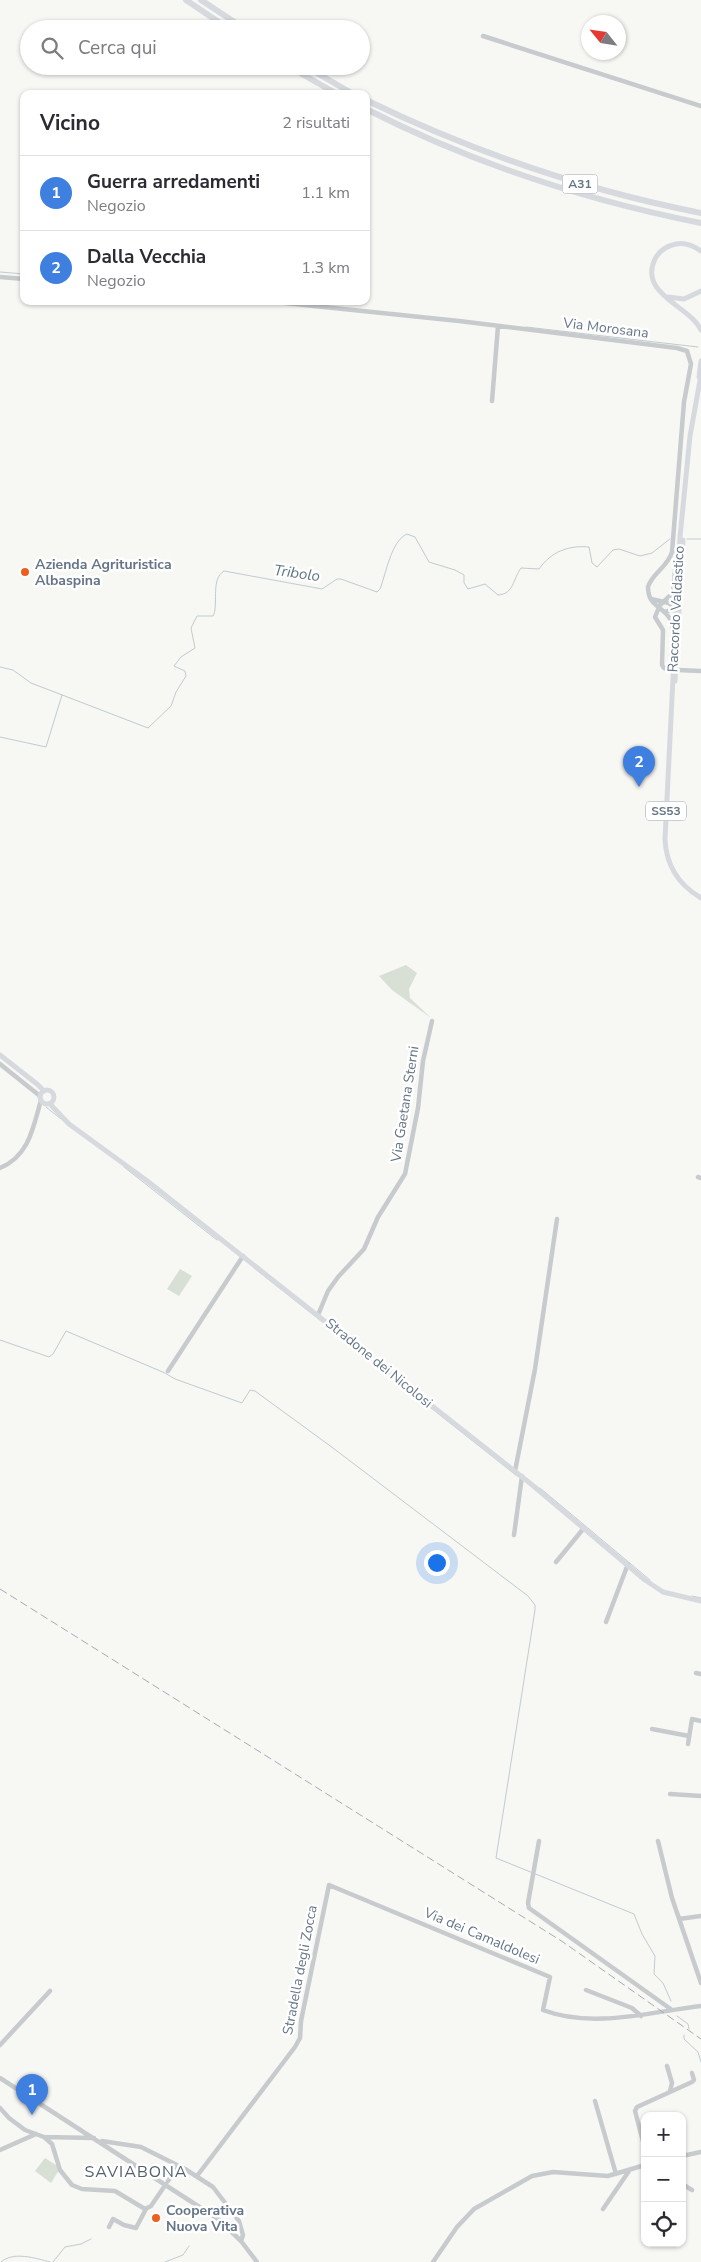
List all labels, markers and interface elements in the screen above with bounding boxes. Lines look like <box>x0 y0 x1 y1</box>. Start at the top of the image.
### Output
north arrow <box>581 15 626 60</box>
search box <box>20 20 370 75</box>
icon: search <box>38 34 66 62</box>
text: Cerca qui <box>78 35 157 61</box>
text: Vicino <box>40 109 100 137</box>
text: 2 risultati <box>282 112 350 134</box>
text: Guerra arredamenti <box>87 169 260 195</box>
road number: A31 <box>562 174 598 193</box>
text: 1 <box>51 182 61 204</box>
text: 1.1 km <box>301 182 350 204</box>
text: Negozio <box>87 195 146 217</box>
text: Dalla Vecchia <box>87 244 206 270</box>
text: 2 <box>51 257 61 279</box>
text: 1.3 km <box>301 257 350 279</box>
text: Negozio <box>87 270 146 292</box>
street label: Via Morosana <box>561 313 650 343</box>
street label: Raccordo Valdastico <box>663 545 689 673</box>
place label: Azienda Agrituristica Albaspina <box>35 555 172 590</box>
water label: Tribolo <box>273 560 321 586</box>
marker: Azienda Agrituristica Albaspina <box>19 566 31 578</box>
pin: 2 <box>623 746 655 787</box>
road number: SS53 <box>646 801 686 820</box>
street label: Via Gaetana Sterni <box>386 1045 424 1164</box>
street label: Stradone dei Nicolosi <box>321 1314 437 1412</box>
your location <box>424 1550 450 1576</box>
street label: Via dei Camaldolesi <box>420 1903 543 1969</box>
street label: Stradella degli Zocca <box>278 1904 322 2036</box>
pin: 1 <box>16 2074 48 2115</box>
map controls <box>641 2112 686 2247</box>
button: + <box>641 2112 686 2157</box>
button: − <box>641 2157 686 2202</box>
district label: SAVIABONA <box>85 2161 187 2183</box>
place label: Cooperativa Nuova Vita <box>166 2201 244 2236</box>
button: locate <box>641 2202 686 2247</box>
marker: Cooperativa Nuova Vita <box>150 2212 162 2224</box>

